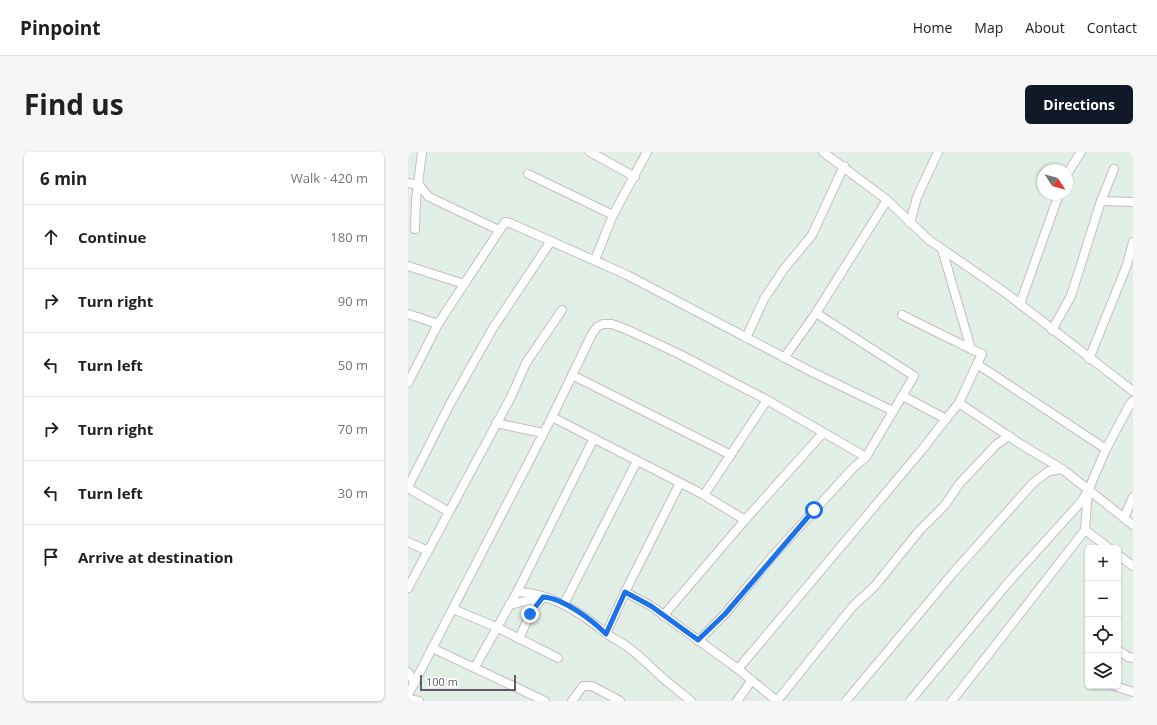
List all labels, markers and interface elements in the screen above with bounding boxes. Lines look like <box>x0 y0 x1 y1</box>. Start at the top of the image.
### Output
text: Pinpoint <box>20 15 101 41</box>
text: Home <box>913 18 952 37</box>
text: Map <box>974 18 1003 37</box>
text: About <box>1025 18 1065 37</box>
text: Contact <box>1087 18 1137 37</box>
text: Find us <box>24 85 124 123</box>
button: Directions <box>1025 85 1133 124</box>
north arrow <box>1037 164 1073 200</box>
text: 6 min <box>40 167 87 190</box>
text: Walk · 420 m <box>291 169 368 187</box>
icon: ahead <box>40 226 62 248</box>
text: Continue <box>78 227 146 247</box>
text: 180 m <box>330 228 368 246</box>
icon: right <box>40 290 62 312</box>
text: Turn right <box>78 291 153 311</box>
text: 90 m <box>338 292 368 310</box>
icon: left <box>40 354 62 376</box>
text: Turn left <box>78 355 143 375</box>
text: 50 m <box>338 356 368 374</box>
icon: right <box>40 418 62 440</box>
text: Turn right <box>78 419 153 439</box>
text: 70 m <box>338 420 368 438</box>
icon: left <box>40 482 62 504</box>
text: Turn left <box>78 483 143 503</box>
text: 30 m <box>338 484 368 502</box>
route start <box>805 501 823 519</box>
map controls <box>1085 545 1121 689</box>
button: + <box>1085 545 1121 581</box>
icon: arrive <box>40 546 62 568</box>
text: Arrive at destination <box>78 547 233 567</box>
button: − <box>1085 581 1121 617</box>
route end <box>521 605 539 623</box>
button: locate <box>1085 617 1121 653</box>
button: layers <box>1085 653 1121 689</box>
scale bar <box>420 673 516 692</box>
text: 100 m <box>426 674 458 689</box>

